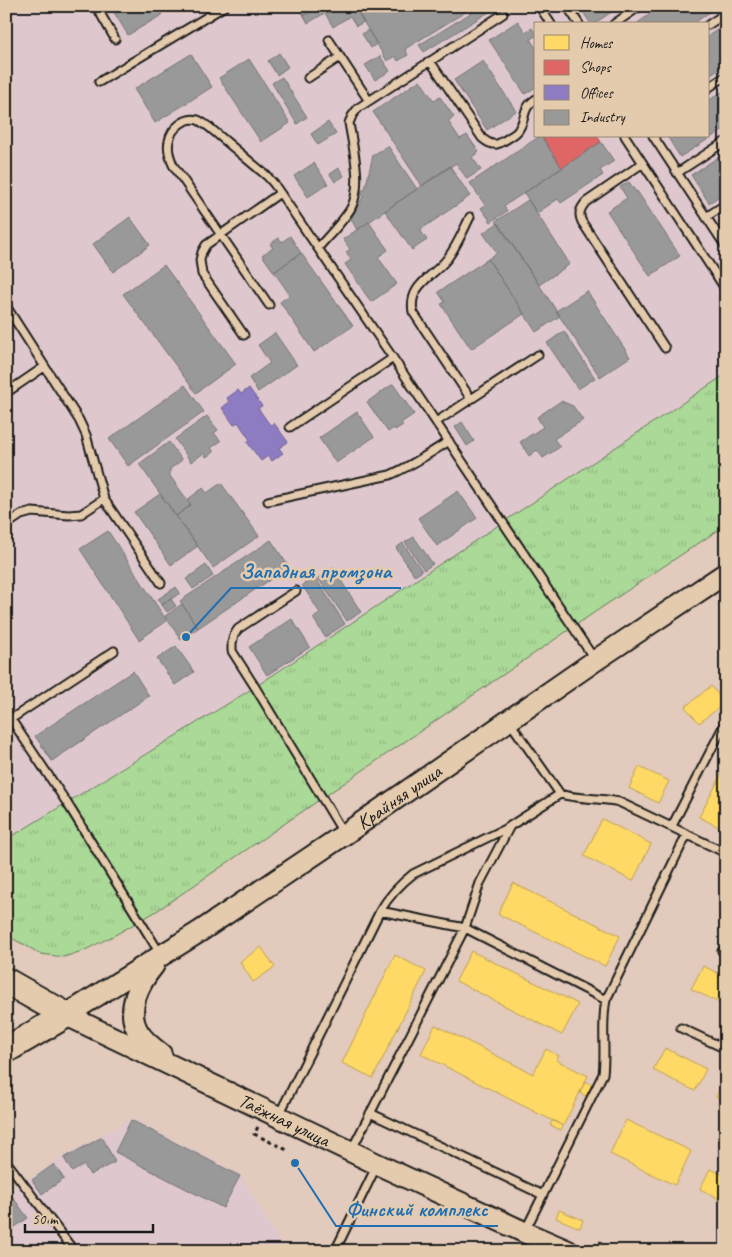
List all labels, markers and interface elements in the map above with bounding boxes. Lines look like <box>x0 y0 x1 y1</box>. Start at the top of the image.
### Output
legend <box>534 22 710 138</box>
text: Homes <box>580 34 614 53</box>
text: Shops <box>580 58 613 77</box>
text: Offices <box>580 84 614 103</box>
text: Industry <box>580 108 627 127</box>
callout: Западная промзона <box>231 552 401 588</box>
text: Западная промзона <box>241 558 393 585</box>
street label: Крайняя улица <box>352 758 448 835</box>
street label: Таёжная улица <box>234 1088 336 1153</box>
callout: Финский комплекс <box>336 1190 498 1226</box>
text: Финский комплекс <box>346 1196 488 1222</box>
scale bar <box>25 1202 152 1234</box>
text: 50 m <box>32 1210 59 1229</box>

